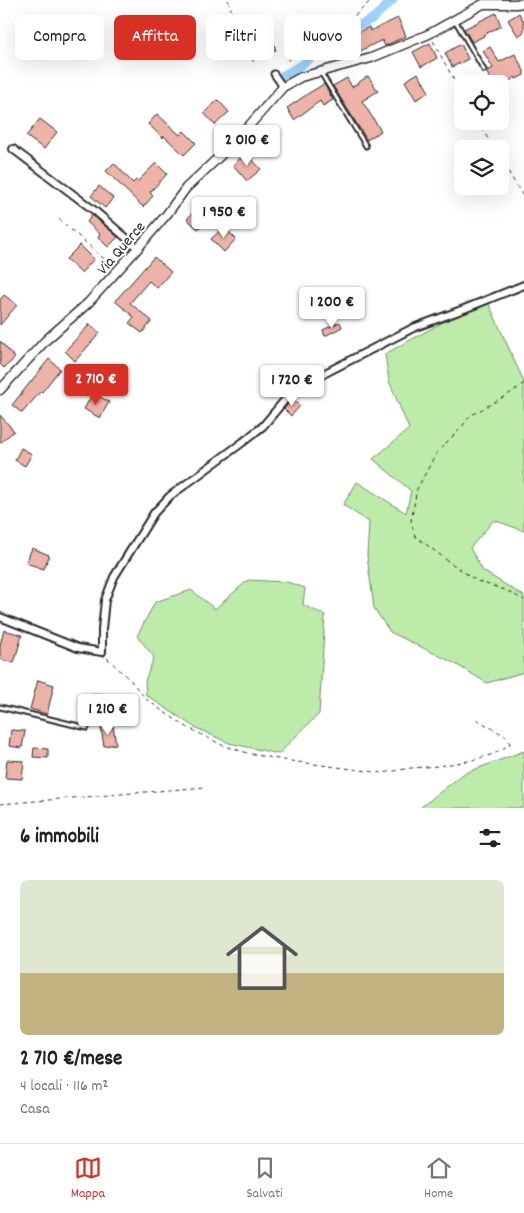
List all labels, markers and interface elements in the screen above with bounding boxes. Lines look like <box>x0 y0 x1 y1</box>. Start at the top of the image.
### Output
chip: Compra <box>15 15 104 60</box>
chip: Affitta <box>114 15 196 60</box>
chip: Filtri <box>206 15 274 60</box>
chip: Nuovo <box>284 15 361 60</box>
map controls <box>454 75 509 195</box>
button: locate <box>454 75 509 130</box>
pin: 2 010 € <box>201 124 293 167</box>
text: 2 010 € <box>225 129 269 152</box>
button: layers <box>454 140 509 195</box>
pin: 1 950 € <box>178 196 270 239</box>
text: 1 950 € <box>202 201 246 224</box>
street label: Via Querce <box>92 217 152 281</box>
pin: 1 200 € <box>286 286 378 329</box>
text: 1 200 € <box>310 291 354 314</box>
pin: 2 710 € <box>50 364 142 406</box>
pin: 1 720 € <box>246 364 338 407</box>
text: 2 710 € <box>75 368 117 391</box>
text: 1 720 € <box>271 369 313 392</box>
pin: 1 210 € <box>62 694 154 736</box>
text: 1 210 € <box>89 698 127 721</box>
text: 6 immobili <box>20 823 99 853</box>
icon: filters <box>476 824 504 852</box>
icon: home <box>217 913 307 1003</box>
text: 2 710 €/mese <box>20 1045 122 1075</box>
text: 4 locali · 116 m² <box>20 1075 108 1098</box>
text: Casa <box>20 1098 50 1121</box>
tab: Mappa <box>71 1154 105 1204</box>
tab: Salvati <box>246 1154 283 1204</box>
tab: Home <box>424 1154 453 1204</box>

